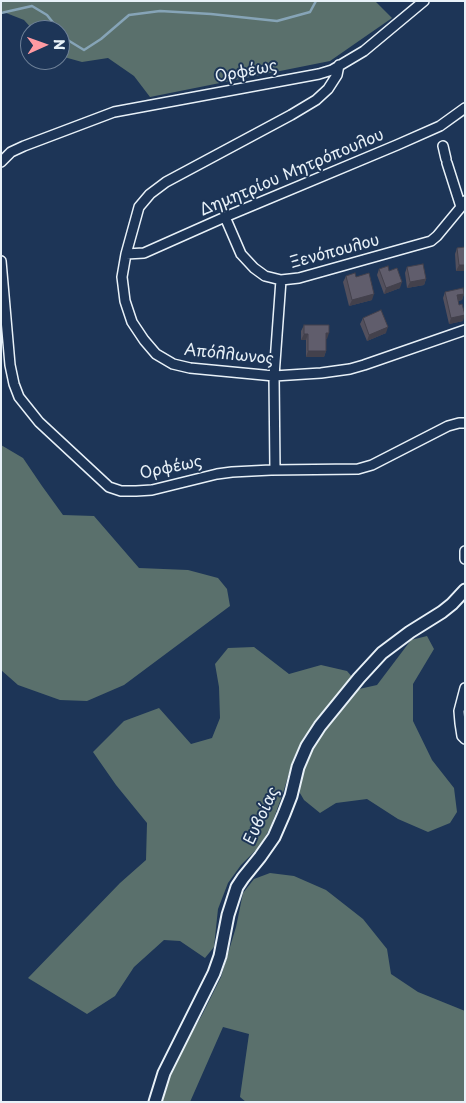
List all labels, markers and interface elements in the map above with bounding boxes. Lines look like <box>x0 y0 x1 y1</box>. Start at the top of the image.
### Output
north arrow <box>20 20 70 70</box>
text: N <box>49 39 70 50</box>
street label: Ορφέως <box>213 57 279 87</box>
street label: Δημητρίου Μητρόπουλου <box>197 125 387 221</box>
street label: Ξενόπουλου <box>288 231 382 273</box>
street label: Απόλλωνος <box>183 341 275 369</box>
street label: Ορφέως <box>138 452 204 484</box>
street label: Ευβοίας <box>240 784 284 848</box>

